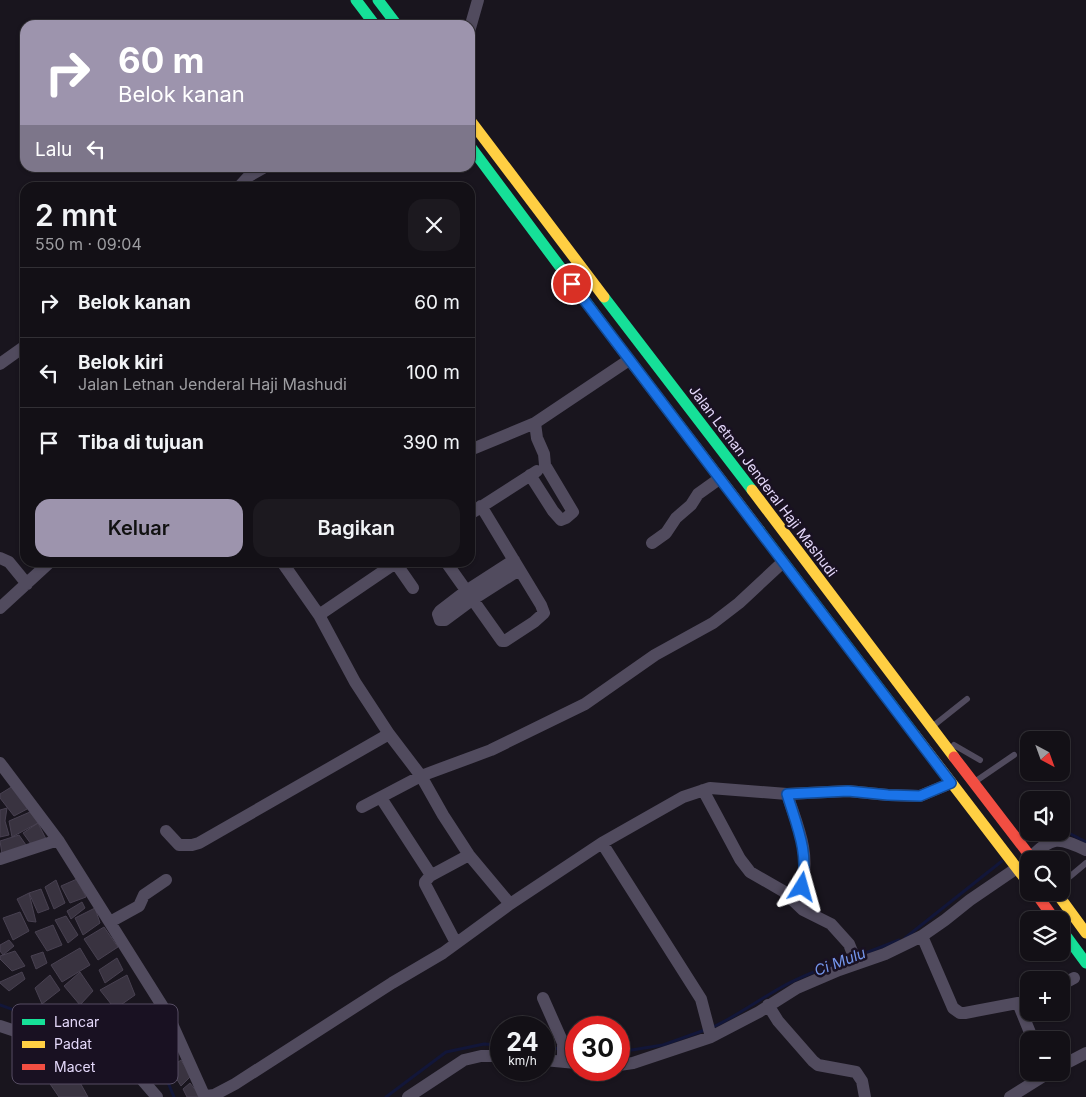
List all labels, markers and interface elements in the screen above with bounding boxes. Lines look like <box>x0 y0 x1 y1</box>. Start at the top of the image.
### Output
text: 60 m <box>118 39 205 81</box>
icon: right <box>35 40 100 105</box>
text: Belok kanan <box>118 81 245 107</box>
icon: left <box>82 135 110 163</box>
text: Lalu <box>35 138 72 161</box>
text: 2 mnt <box>35 197 117 233</box>
button: close <box>408 199 460 251</box>
text: 550 m · 09:04 <box>35 234 142 254</box>
pin <box>551 263 593 305</box>
icon: arrive <box>558 270 586 298</box>
icon: right <box>35 289 63 317</box>
text: Belok kanan <box>78 291 191 314</box>
text: 60 m <box>414 291 460 314</box>
text: Belok kiri <box>78 351 163 374</box>
icon: left <box>35 359 63 387</box>
text: 100 m <box>406 361 460 384</box>
text: Jalan Letnan Jenderal Haji Mashudi <box>78 374 347 394</box>
street label: Jalan Letnan Jenderal Haji Mashudi <box>686 382 841 580</box>
icon: arrive <box>35 429 63 457</box>
text: Tiba di tujuan <box>78 431 204 454</box>
text: 390 m <box>403 431 460 454</box>
button: Keluar <box>35 499 243 557</box>
button: Bagikan <box>253 499 460 557</box>
north arrow <box>1020 731 1070 781</box>
map controls <box>1020 731 1070 1081</box>
button: sound <box>1020 791 1070 841</box>
button: search <box>1020 851 1070 901</box>
position arrow <box>775 860 827 912</box>
button: layers <box>1020 911 1070 961</box>
water label: Ci Mulu <box>811 943 868 980</box>
button: + <box>1020 971 1070 1021</box>
legend <box>12 1004 178 1084</box>
text: Lancar <box>54 1013 99 1030</box>
speed limit sign: 30 <box>565 1016 630 1081</box>
text: 24 <box>506 1027 539 1057</box>
button: − <box>1020 1031 1070 1081</box>
text: Padat <box>54 1035 92 1052</box>
text: km/h <box>508 1053 537 1068</box>
text: Macet <box>54 1058 96 1075</box>

